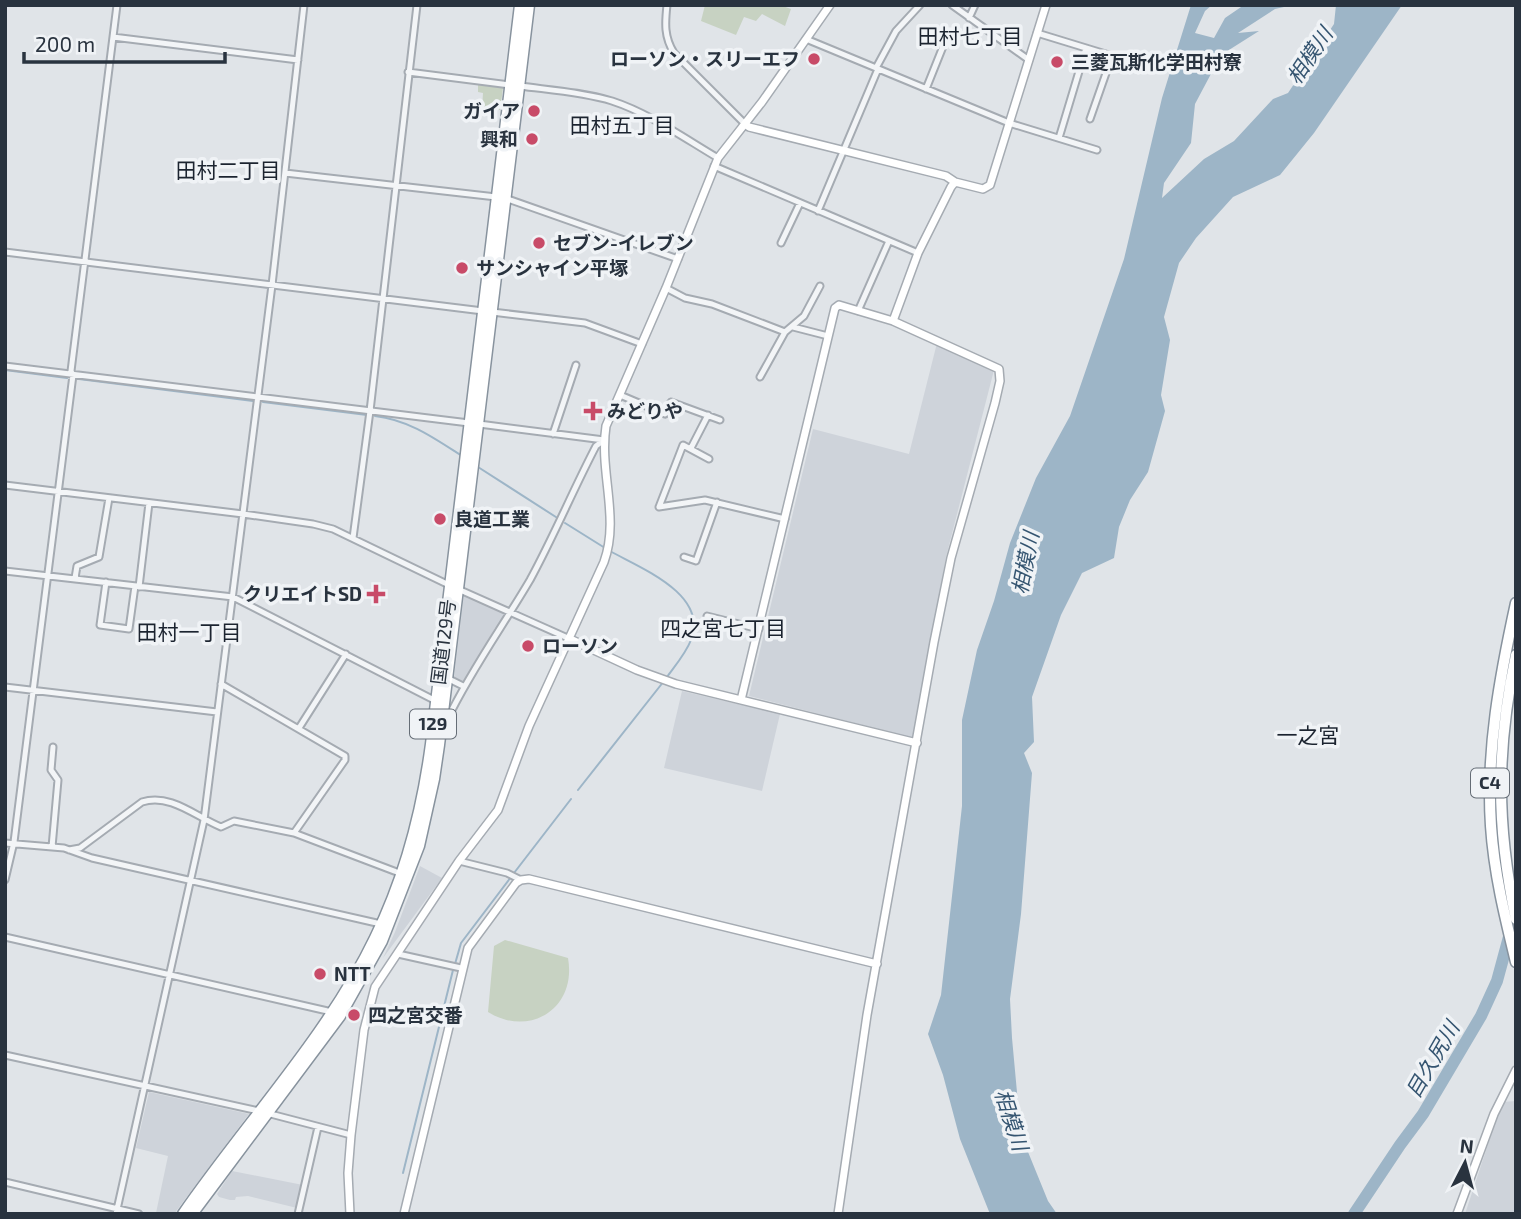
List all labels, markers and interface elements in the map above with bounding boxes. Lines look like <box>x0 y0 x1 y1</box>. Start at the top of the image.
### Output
water label: 相模川 <box>1281 20 1338 88</box>
scale bar <box>24 21 226 65</box>
district label: 田村七丁目 <box>918 23 1023 48</box>
text: 200 m <box>35 31 95 56</box>
place label: ローソン・スリーエフ <box>610 47 800 70</box>
place label: 三菱瓦斯化学田村寮 <box>1071 50 1242 73</box>
marker: ローソン・スリーエフ <box>806 51 822 67</box>
marker: 三菱瓦斯化学田村寮 <box>1049 54 1065 70</box>
place label: ガイア <box>463 99 520 122</box>
marker: ガイア <box>526 103 542 119</box>
district label: 田村五丁目 <box>570 112 675 137</box>
place label: 興和 <box>480 127 518 150</box>
marker: 興和 <box>524 131 540 147</box>
district label: 田村二丁目 <box>176 157 281 182</box>
place label: セブン-イレブン <box>553 231 694 254</box>
marker: セブン-イレブン <box>531 235 547 251</box>
place label: サンシャイン平塚 <box>476 256 628 279</box>
marker: サンシャイン平塚 <box>454 260 470 276</box>
place label: みどりや <box>607 399 683 422</box>
marker: みどりや <box>585 403 601 419</box>
place label: 良道工業 <box>454 507 530 530</box>
marker: 良道工業 <box>432 511 448 527</box>
water label: 相模川 <box>1006 527 1043 596</box>
place label: クリエイトSD <box>243 582 362 605</box>
marker: クリエイトSD <box>368 586 384 602</box>
street label: 国道129号 <box>426 598 459 686</box>
district label: 四之宮七丁目 <box>660 615 786 640</box>
district label: 田村一丁目 <box>137 619 242 644</box>
place label: ローソン <box>542 634 618 657</box>
marker: ローソン <box>520 638 536 654</box>
road number: 129 <box>410 710 456 738</box>
district label: 一之宮 <box>1277 722 1340 747</box>
road number: C4 <box>1471 768 1509 798</box>
place label: NTT <box>334 962 371 985</box>
marker: NTT <box>312 966 328 982</box>
place label: 四之宮交番 <box>368 1003 463 1026</box>
marker: 四之宮交番 <box>346 1007 362 1023</box>
water label: 目久尻川 <box>1400 1015 1465 1102</box>
water label: 相模川 <box>991 1086 1035 1155</box>
north arrow <box>1430 1128 1500 1198</box>
text: N <box>1459 1133 1475 1158</box>

